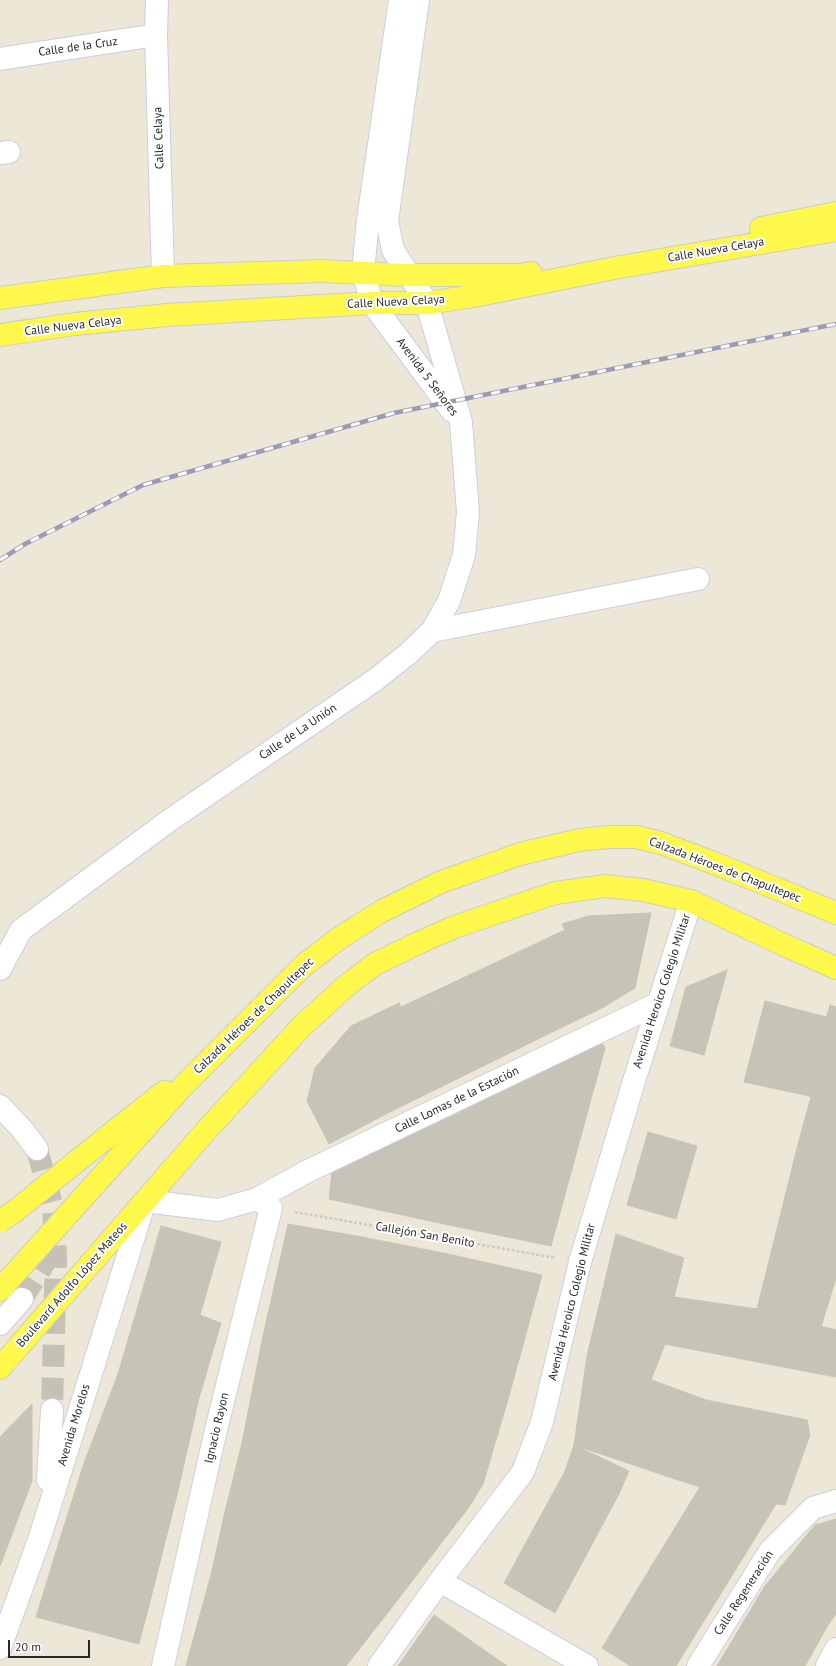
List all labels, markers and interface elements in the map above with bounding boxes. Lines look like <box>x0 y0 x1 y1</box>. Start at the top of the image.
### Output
street label: Calle de la Cruz <box>37 34 119 60</box>
street label: Calle Celaya <box>151 107 167 169</box>
street label: Calle Nueva Celaya <box>667 234 765 266</box>
street label: Calle Nueva Celaya <box>347 292 445 312</box>
street label: Calle Nueva Celaya <box>24 313 122 339</box>
street label: Avenida 5 Señores <box>393 335 461 419</box>
street label: Calle de La Unión <box>257 701 339 763</box>
street label: Calzada Héroes de Chapultepec <box>647 834 803 906</box>
street label: Avenida Heroico Colegio Militar <box>630 912 694 1070</box>
street label: Calzada Héroes de Chapultepec <box>191 955 317 1077</box>
street label: Calle Lomas de la Estación <box>393 1064 521 1136</box>
street label: Boulevard Adolfo López Mateos <box>14 1219 130 1351</box>
street label: Callejón San Benito <box>374 1219 476 1251</box>
street label: Avenida Heroico Colegio Militar <box>545 1222 599 1382</box>
street label: Avenida Morelos <box>55 1382 93 1468</box>
street label: Ignacio Rayon <box>202 1391 232 1465</box>
street label: Calle Regeneración <box>711 1548 777 1638</box>
scale bar <box>10 1632 92 1658</box>
text: 20 m <box>15 1639 41 1654</box>

